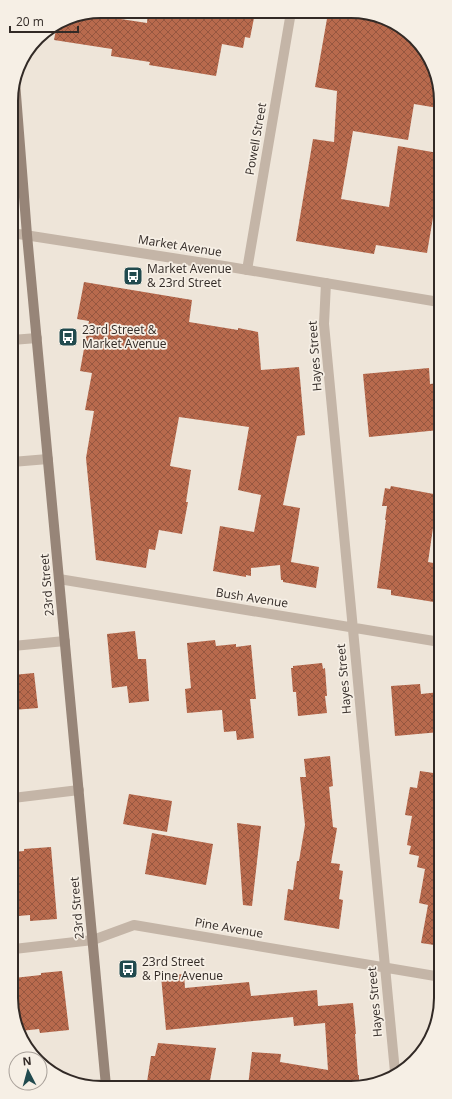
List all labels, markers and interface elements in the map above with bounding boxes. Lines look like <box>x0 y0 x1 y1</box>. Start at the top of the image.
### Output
scale bar <box>10 8 78 34</box>
text: 20 m <box>16 13 44 30</box>
street label: Powell Street <box>241 101 270 176</box>
street label: Market Avenue <box>137 230 223 261</box>
place label: Market Avenue & 23rd Street <box>147 260 232 291</box>
bus stop icon: Market Avenue & 23rd Street <box>122 265 144 287</box>
street label: Hayes Street <box>304 320 325 392</box>
place label: 23rd Street & Market Avenue <box>82 321 167 352</box>
bus stop icon: 23rd Street & Market Avenue <box>57 326 79 348</box>
street label: 23rd Street <box>35 553 58 617</box>
street label: Bush Avenue <box>215 583 290 612</box>
street label: Hayes Street <box>332 643 355 715</box>
street label: 23rd Street <box>65 876 88 940</box>
street label: Pine Avenue <box>194 913 265 942</box>
place label: 23rd Street & Pine Avenue <box>142 953 223 984</box>
bus stop icon: 23rd Street & Pine Avenue <box>117 958 139 980</box>
street label: Hayes Street <box>363 966 386 1038</box>
north arrow <box>8 1051 48 1091</box>
text: N <box>22 1053 32 1068</box>

